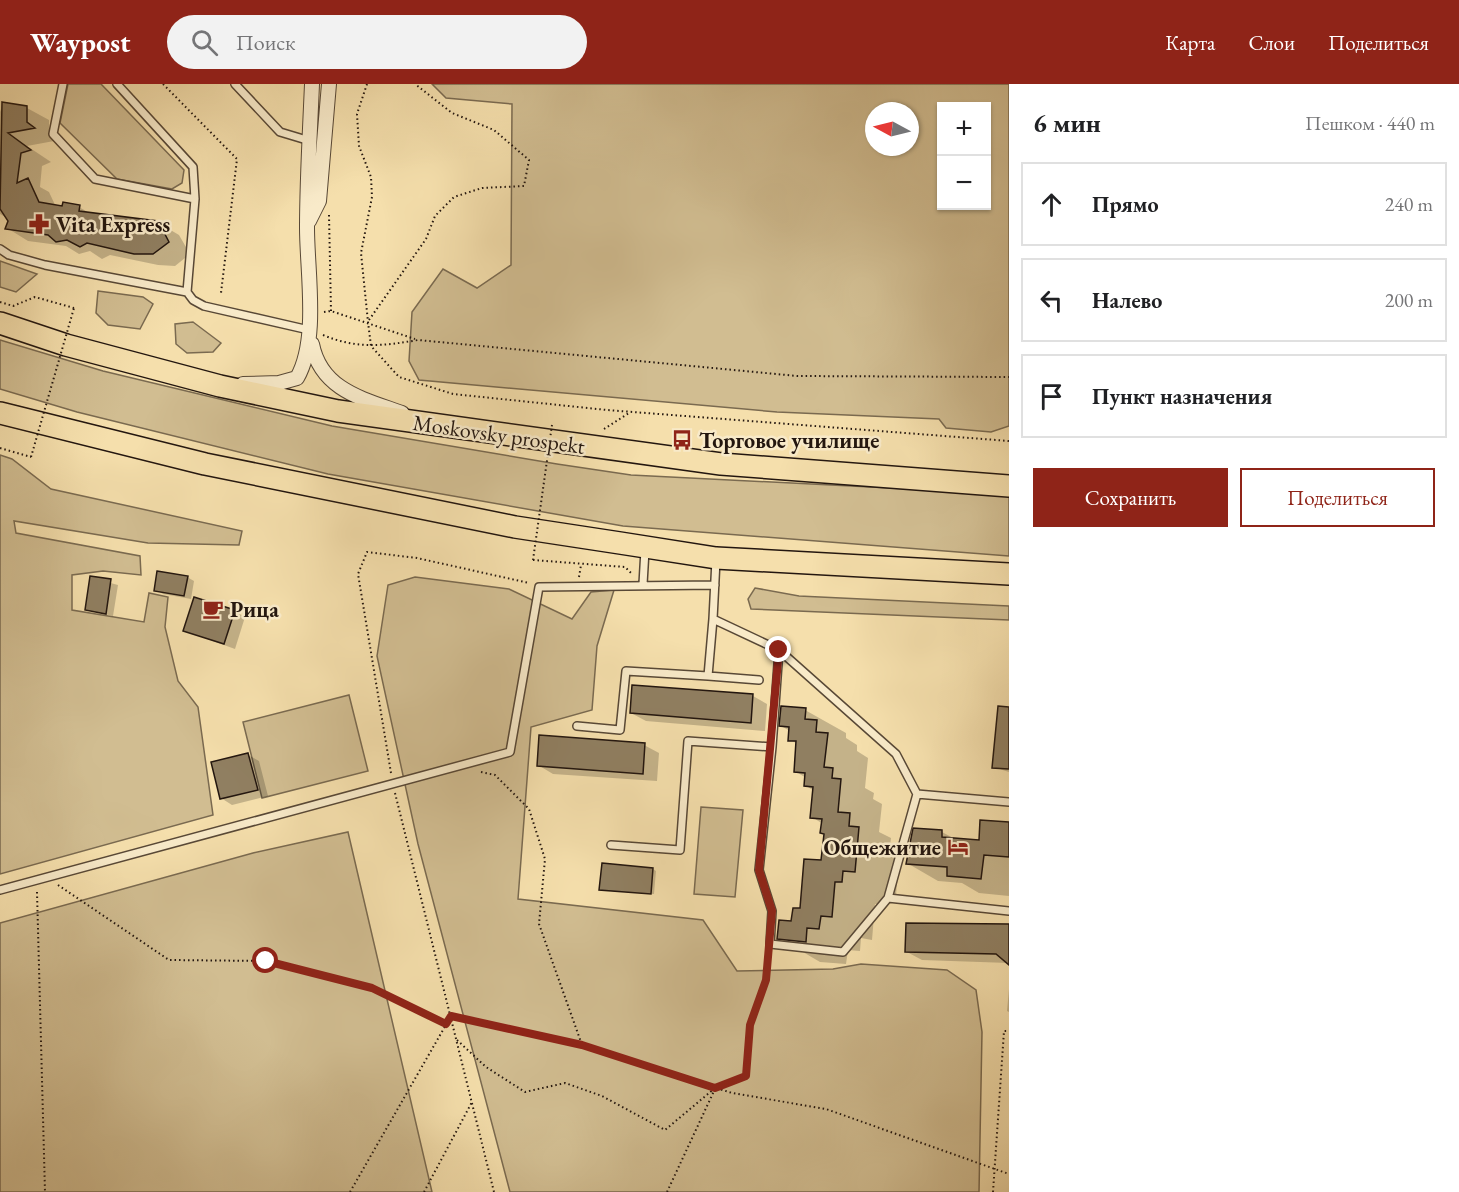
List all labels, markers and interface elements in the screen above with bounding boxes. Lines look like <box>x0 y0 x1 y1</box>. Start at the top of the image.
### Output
search box <box>167 15 587 69</box>
text: Waypost <box>30 24 131 60</box>
icon: search <box>188 26 221 59</box>
text: Поиск <box>236 28 296 57</box>
text: Карта <box>1165 29 1215 56</box>
text: Слои <box>1248 29 1295 56</box>
text: Поделиться <box>1328 29 1429 56</box>
north arrow <box>865 102 919 156</box>
map controls <box>937 102 991 210</box>
button: + <box>937 102 991 156</box>
text: 6 мин <box>1033 106 1101 140</box>
text: Пешком · 440 m <box>1305 110 1435 136</box>
button: − <box>937 156 991 210</box>
icon: ahead <box>1035 188 1068 221</box>
text: Прямо <box>1092 190 1159 219</box>
text: 240 m <box>1385 191 1433 217</box>
place label: Vita Express <box>56 210 170 239</box>
pharmacy icon: Vita Express <box>27 212 51 236</box>
icon: left <box>1035 284 1068 317</box>
text: Налево <box>1092 286 1162 315</box>
text: 200 m <box>1385 287 1433 313</box>
icon: arrive <box>1035 380 1068 413</box>
text: Пункт назначения <box>1092 382 1272 411</box>
street label: Moskovsky prospekt <box>411 408 587 461</box>
place label: Торговое училище <box>699 426 880 455</box>
bus stop icon: Торговое училище <box>670 428 694 452</box>
button: Сохранить <box>1033 468 1228 527</box>
button: Поделиться <box>1240 468 1435 527</box>
place label: Рица <box>230 595 279 624</box>
cafe icon: Рица <box>201 597 225 621</box>
route end <box>765 636 791 662</box>
place label: Общежитие <box>823 833 941 862</box>
hotel icon: Общежитие <box>946 835 970 859</box>
route start <box>252 947 278 973</box>

